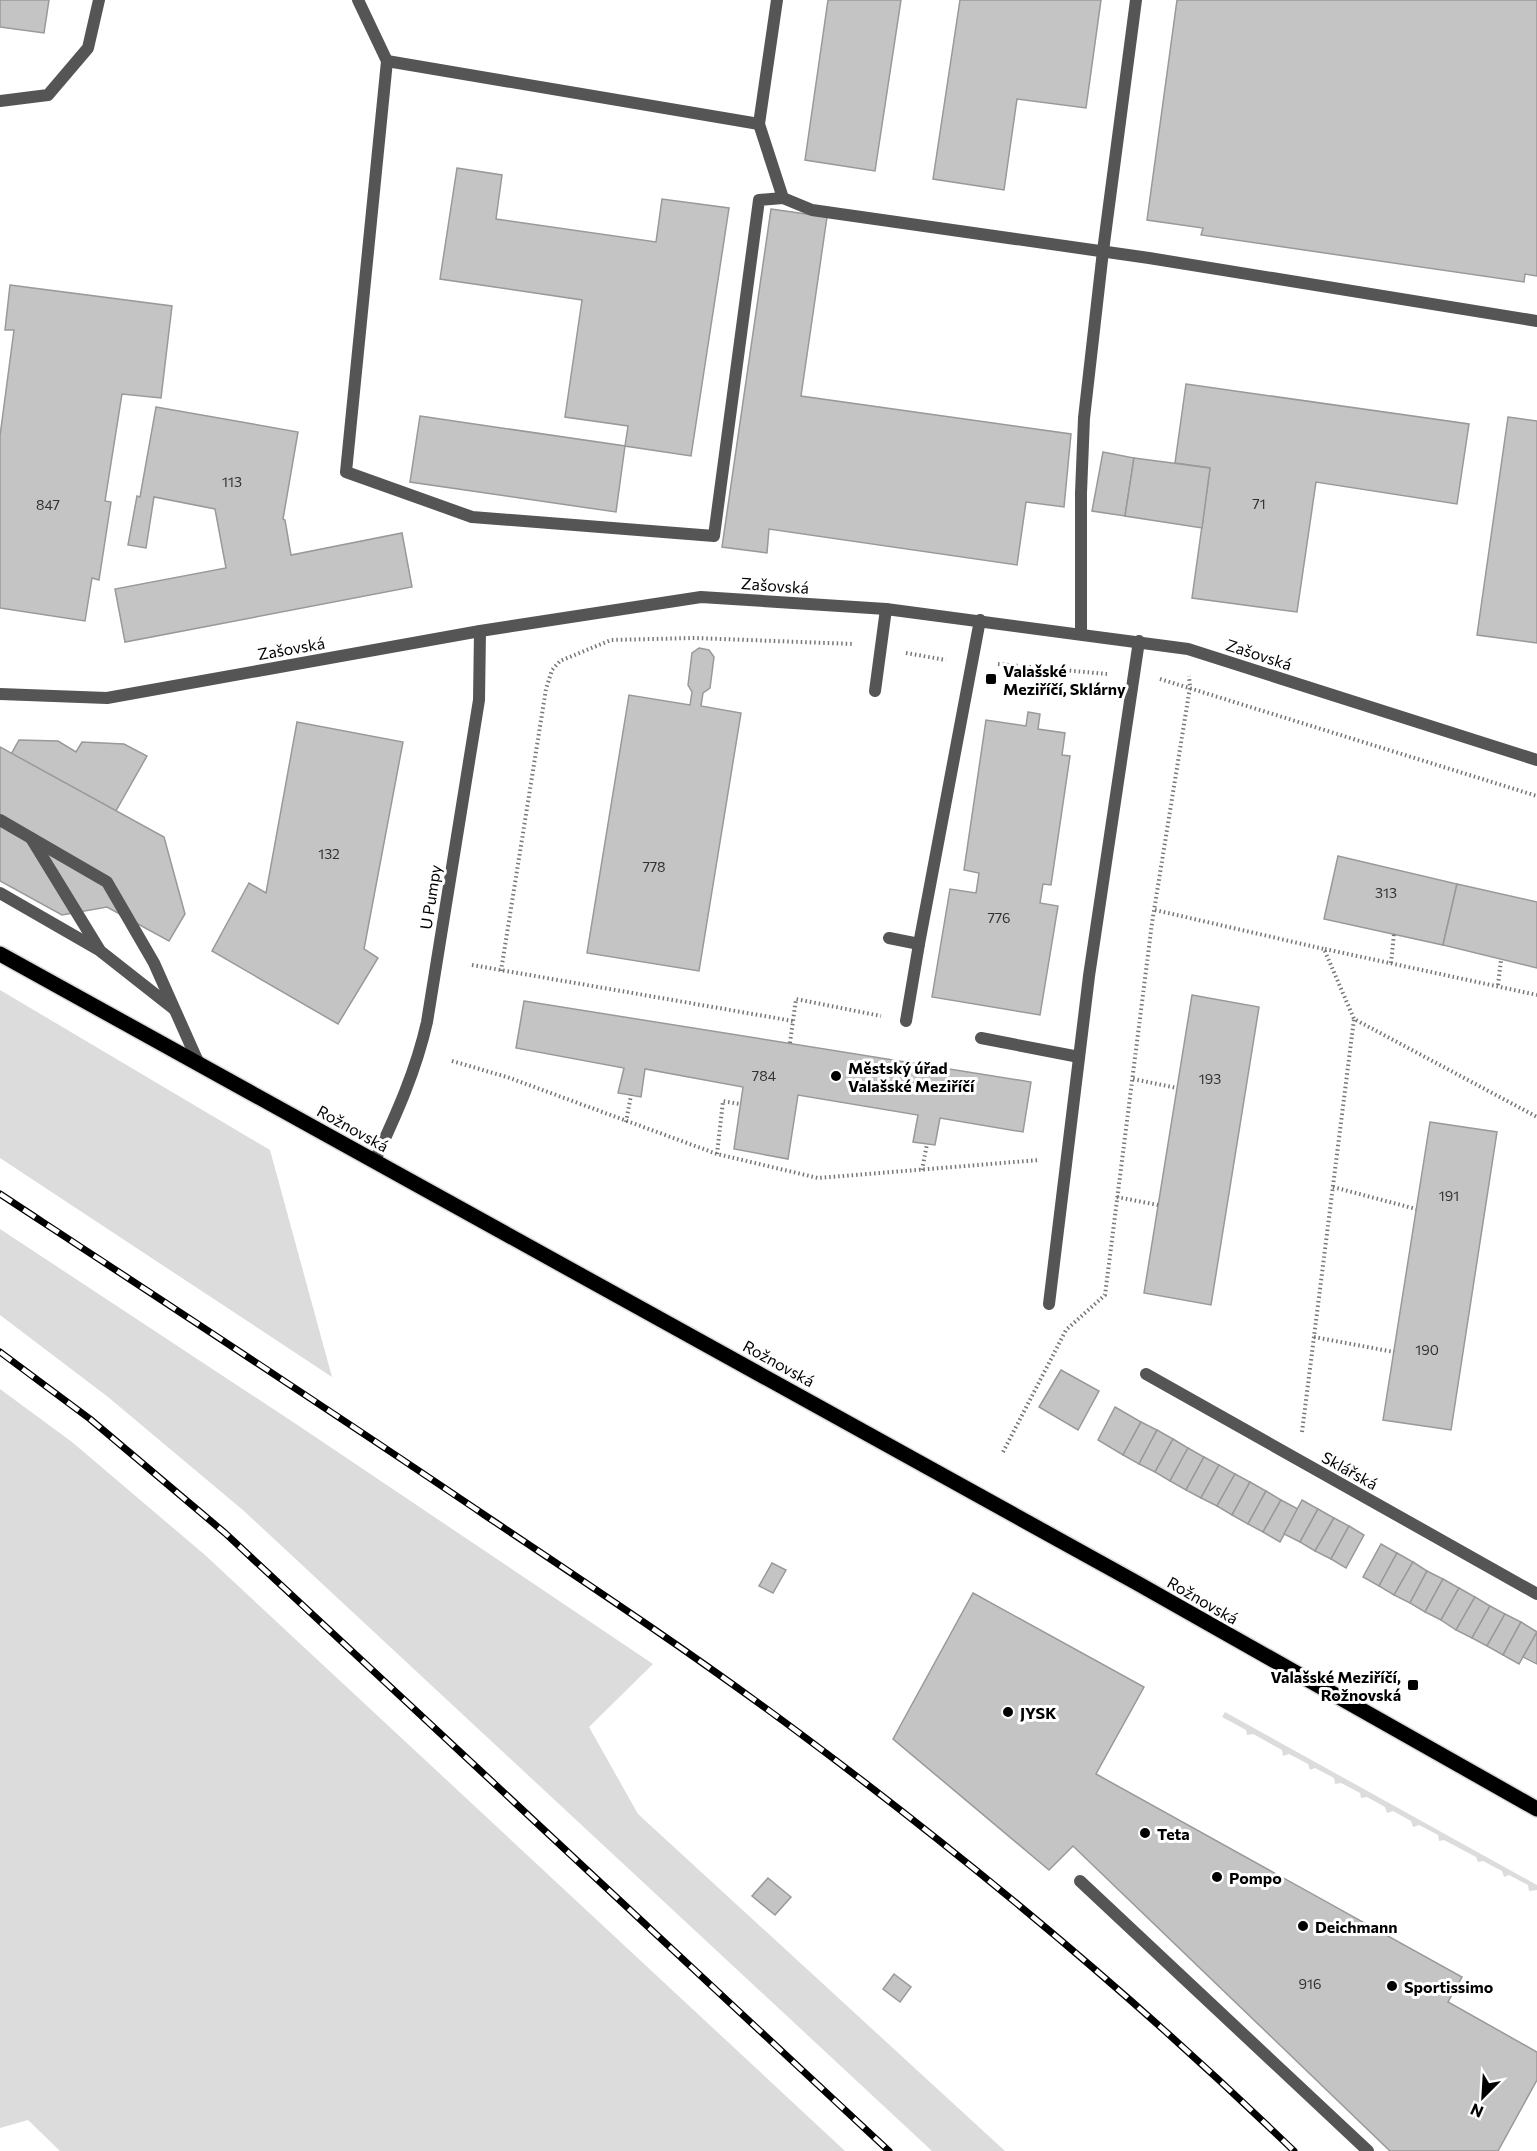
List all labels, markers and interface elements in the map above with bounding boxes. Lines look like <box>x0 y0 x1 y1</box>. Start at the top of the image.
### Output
house number: 113 <box>222 473 242 490</box>
house number: 71 <box>1252 495 1266 512</box>
house number: 847 <box>36 496 60 513</box>
street label: Zašovská <box>740 573 810 597</box>
street label: Zašovská <box>256 633 326 663</box>
street label: Zašovská <box>1224 634 1294 674</box>
place label: Valašské Meziříčí, Sklárny <box>1003 661 1126 698</box>
marker: Valašské Meziříčí, Sklárny <box>984 672 998 686</box>
house number: 132 <box>318 845 340 862</box>
house number: 778 <box>642 858 666 875</box>
street label: U Pumpy <box>416 863 444 931</box>
house number: 313 <box>1375 884 1397 901</box>
house number: 776 <box>987 909 1011 926</box>
place label: Městský úřad Valašské Meziříčí <box>848 1058 976 1095</box>
house number: 784 <box>752 1067 777 1084</box>
marker: Městský úřad Valašské Meziříčí <box>829 1069 843 1083</box>
house number: 193 <box>1199 1070 1221 1087</box>
street label: Rožnovská <box>314 1101 392 1155</box>
house number: 191 <box>1439 1187 1459 1204</box>
street label: Rožnovská <box>740 1336 818 1390</box>
house number: 190 <box>1415 1341 1439 1358</box>
street label: Sklářská <box>1319 1447 1381 1493</box>
street label: Rožnovská <box>1164 1572 1242 1628</box>
place label: Valašské Meziříčí, Rožnovská <box>1270 1667 1401 1704</box>
marker: Valašské Meziříčí, Rožnovská <box>1406 1678 1420 1692</box>
place label: JYSK <box>1020 1703 1056 1722</box>
marker: JYSK <box>1001 1705 1015 1719</box>
place label: Teta <box>1157 1824 1190 1843</box>
marker: Teta <box>1138 1826 1152 1840</box>
place label: Pompo <box>1229 1868 1282 1887</box>
marker: Pompo <box>1210 1870 1224 1884</box>
place label: Deichmann <box>1315 1917 1398 1936</box>
marker: Deichmann <box>1296 1919 1310 1933</box>
house number: 916 <box>1299 1975 1321 1992</box>
place label: Sportissimo <box>1404 1977 1494 1996</box>
marker: Sportissimo <box>1385 1979 1399 1993</box>
north arrow <box>1453 2067 1513 2127</box>
text: N <box>1467 2100 1486 2122</box>

